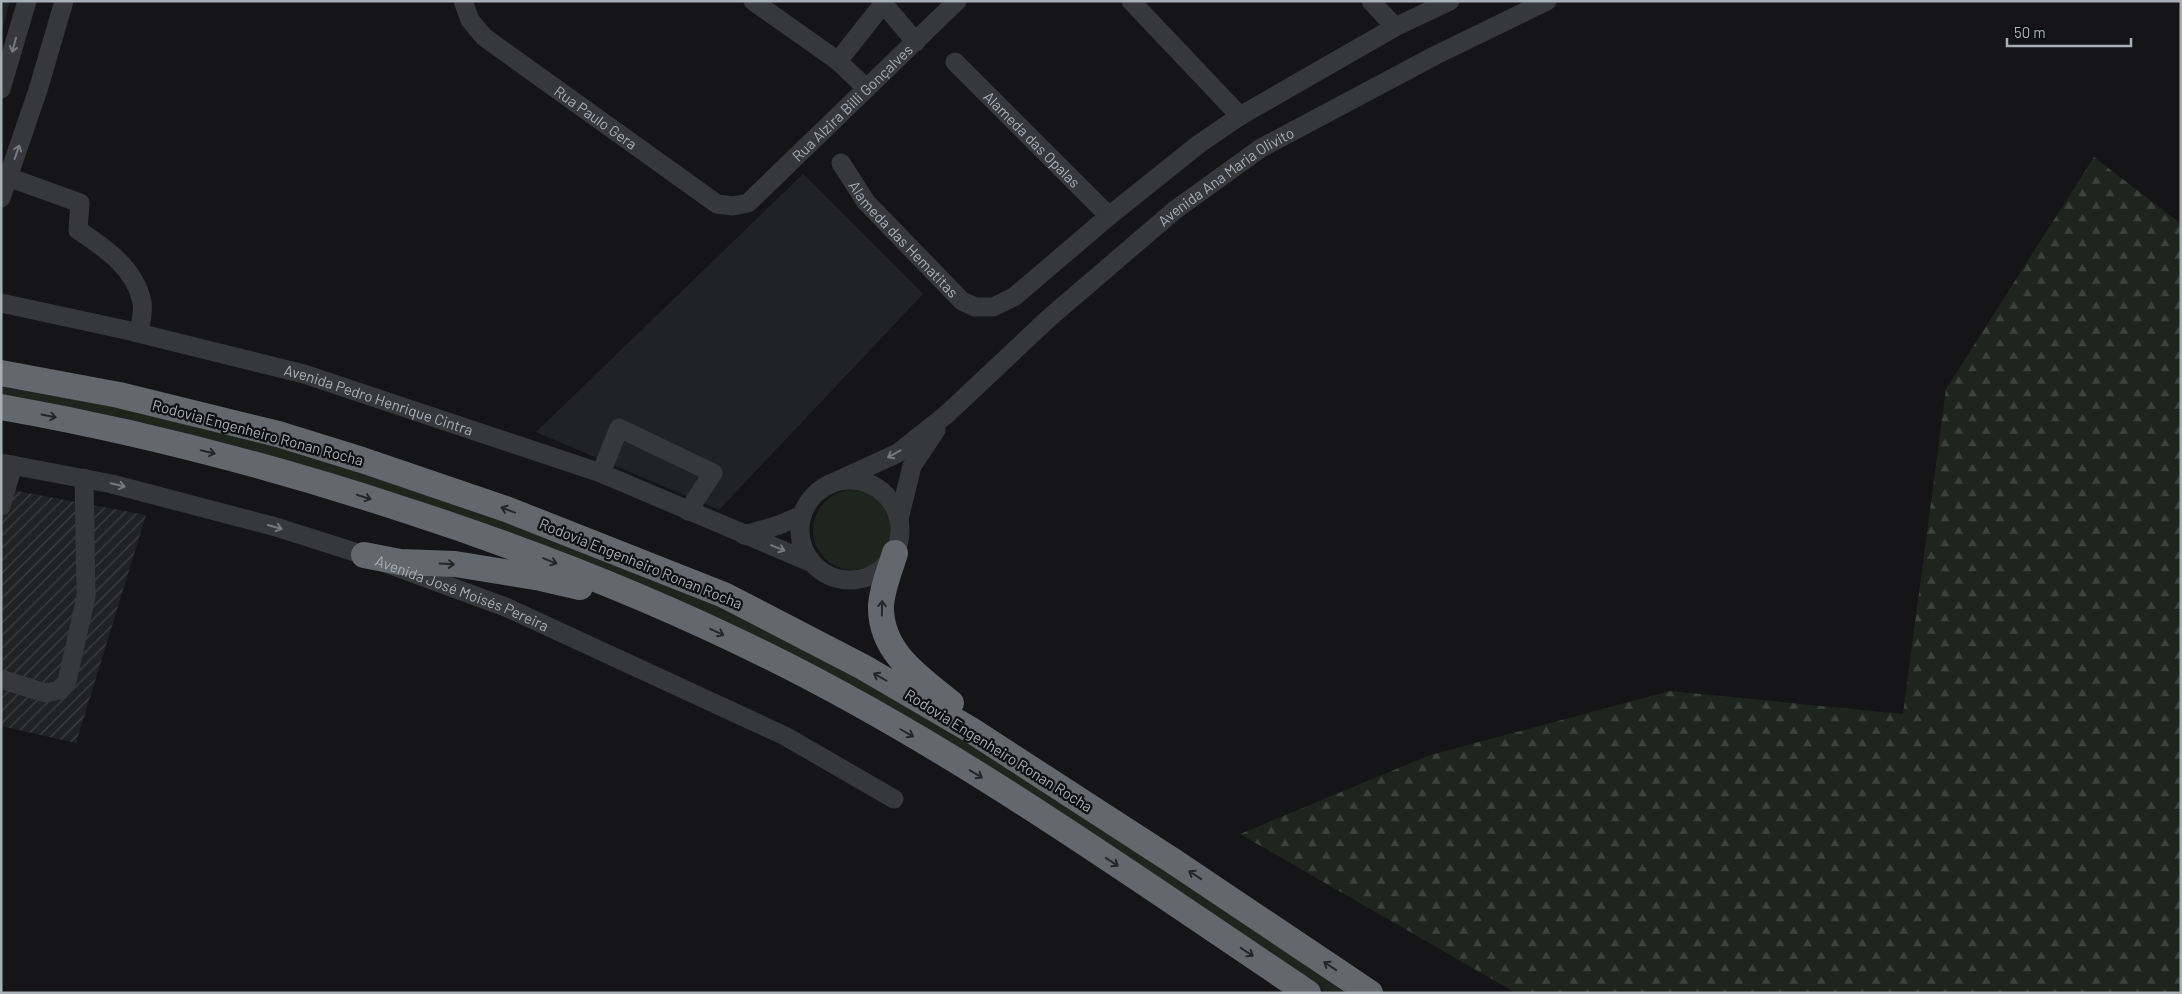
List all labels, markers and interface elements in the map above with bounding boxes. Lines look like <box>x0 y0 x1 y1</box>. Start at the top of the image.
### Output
scale bar <box>2007 15 2131 47</box>
text: 50 m <box>2014 23 2046 41</box>
one-way arrow <box>9 37 19 53</box>
street label: Rua Alzira Billi Gonçalves <box>788 40 916 165</box>
street label: Rua Paulo Gera <box>551 82 641 153</box>
street label: Alameda das Opalas <box>980 87 1084 191</box>
street label: Avenida Ana Maria Olivito <box>1154 123 1297 230</box>
one-way arrow <box>13 144 22 160</box>
street label: Alameda das Hematitas <box>846 177 962 301</box>
street label: Avenida Pedro Henrique Cintra <box>282 360 475 439</box>
street label: Rodovia Engenheiro Ronan Rocha <box>151 395 365 469</box>
one-way arrow <box>41 412 57 421</box>
one-way arrow <box>199 448 215 457</box>
one-way arrow <box>887 449 902 459</box>
one-way arrow <box>109 481 125 490</box>
one-way arrow <box>356 492 372 502</box>
one-way arrow <box>501 505 517 514</box>
street label: Rodovia Engenheiro Ronan Rocha <box>537 514 745 612</box>
one-way arrow <box>267 522 283 532</box>
one-way arrow <box>769 544 785 553</box>
street label: Avenida José Moisés Pereira <box>373 551 552 635</box>
one-way arrow <box>542 557 557 567</box>
one-way arrow <box>439 560 455 569</box>
one-way arrow <box>877 600 887 616</box>
one-way arrow <box>709 628 724 637</box>
one-way arrow <box>873 671 887 681</box>
street label: Rodovia Engenheiro Ronan Rocha <box>902 685 1096 815</box>
one-way arrow <box>900 728 914 738</box>
one-way arrow <box>968 769 982 779</box>
one-way arrow <box>1105 857 1119 867</box>
one-way arrow <box>1188 870 1202 880</box>
one-way arrow <box>1240 947 1254 957</box>
one-way arrow <box>1323 961 1337 971</box>

